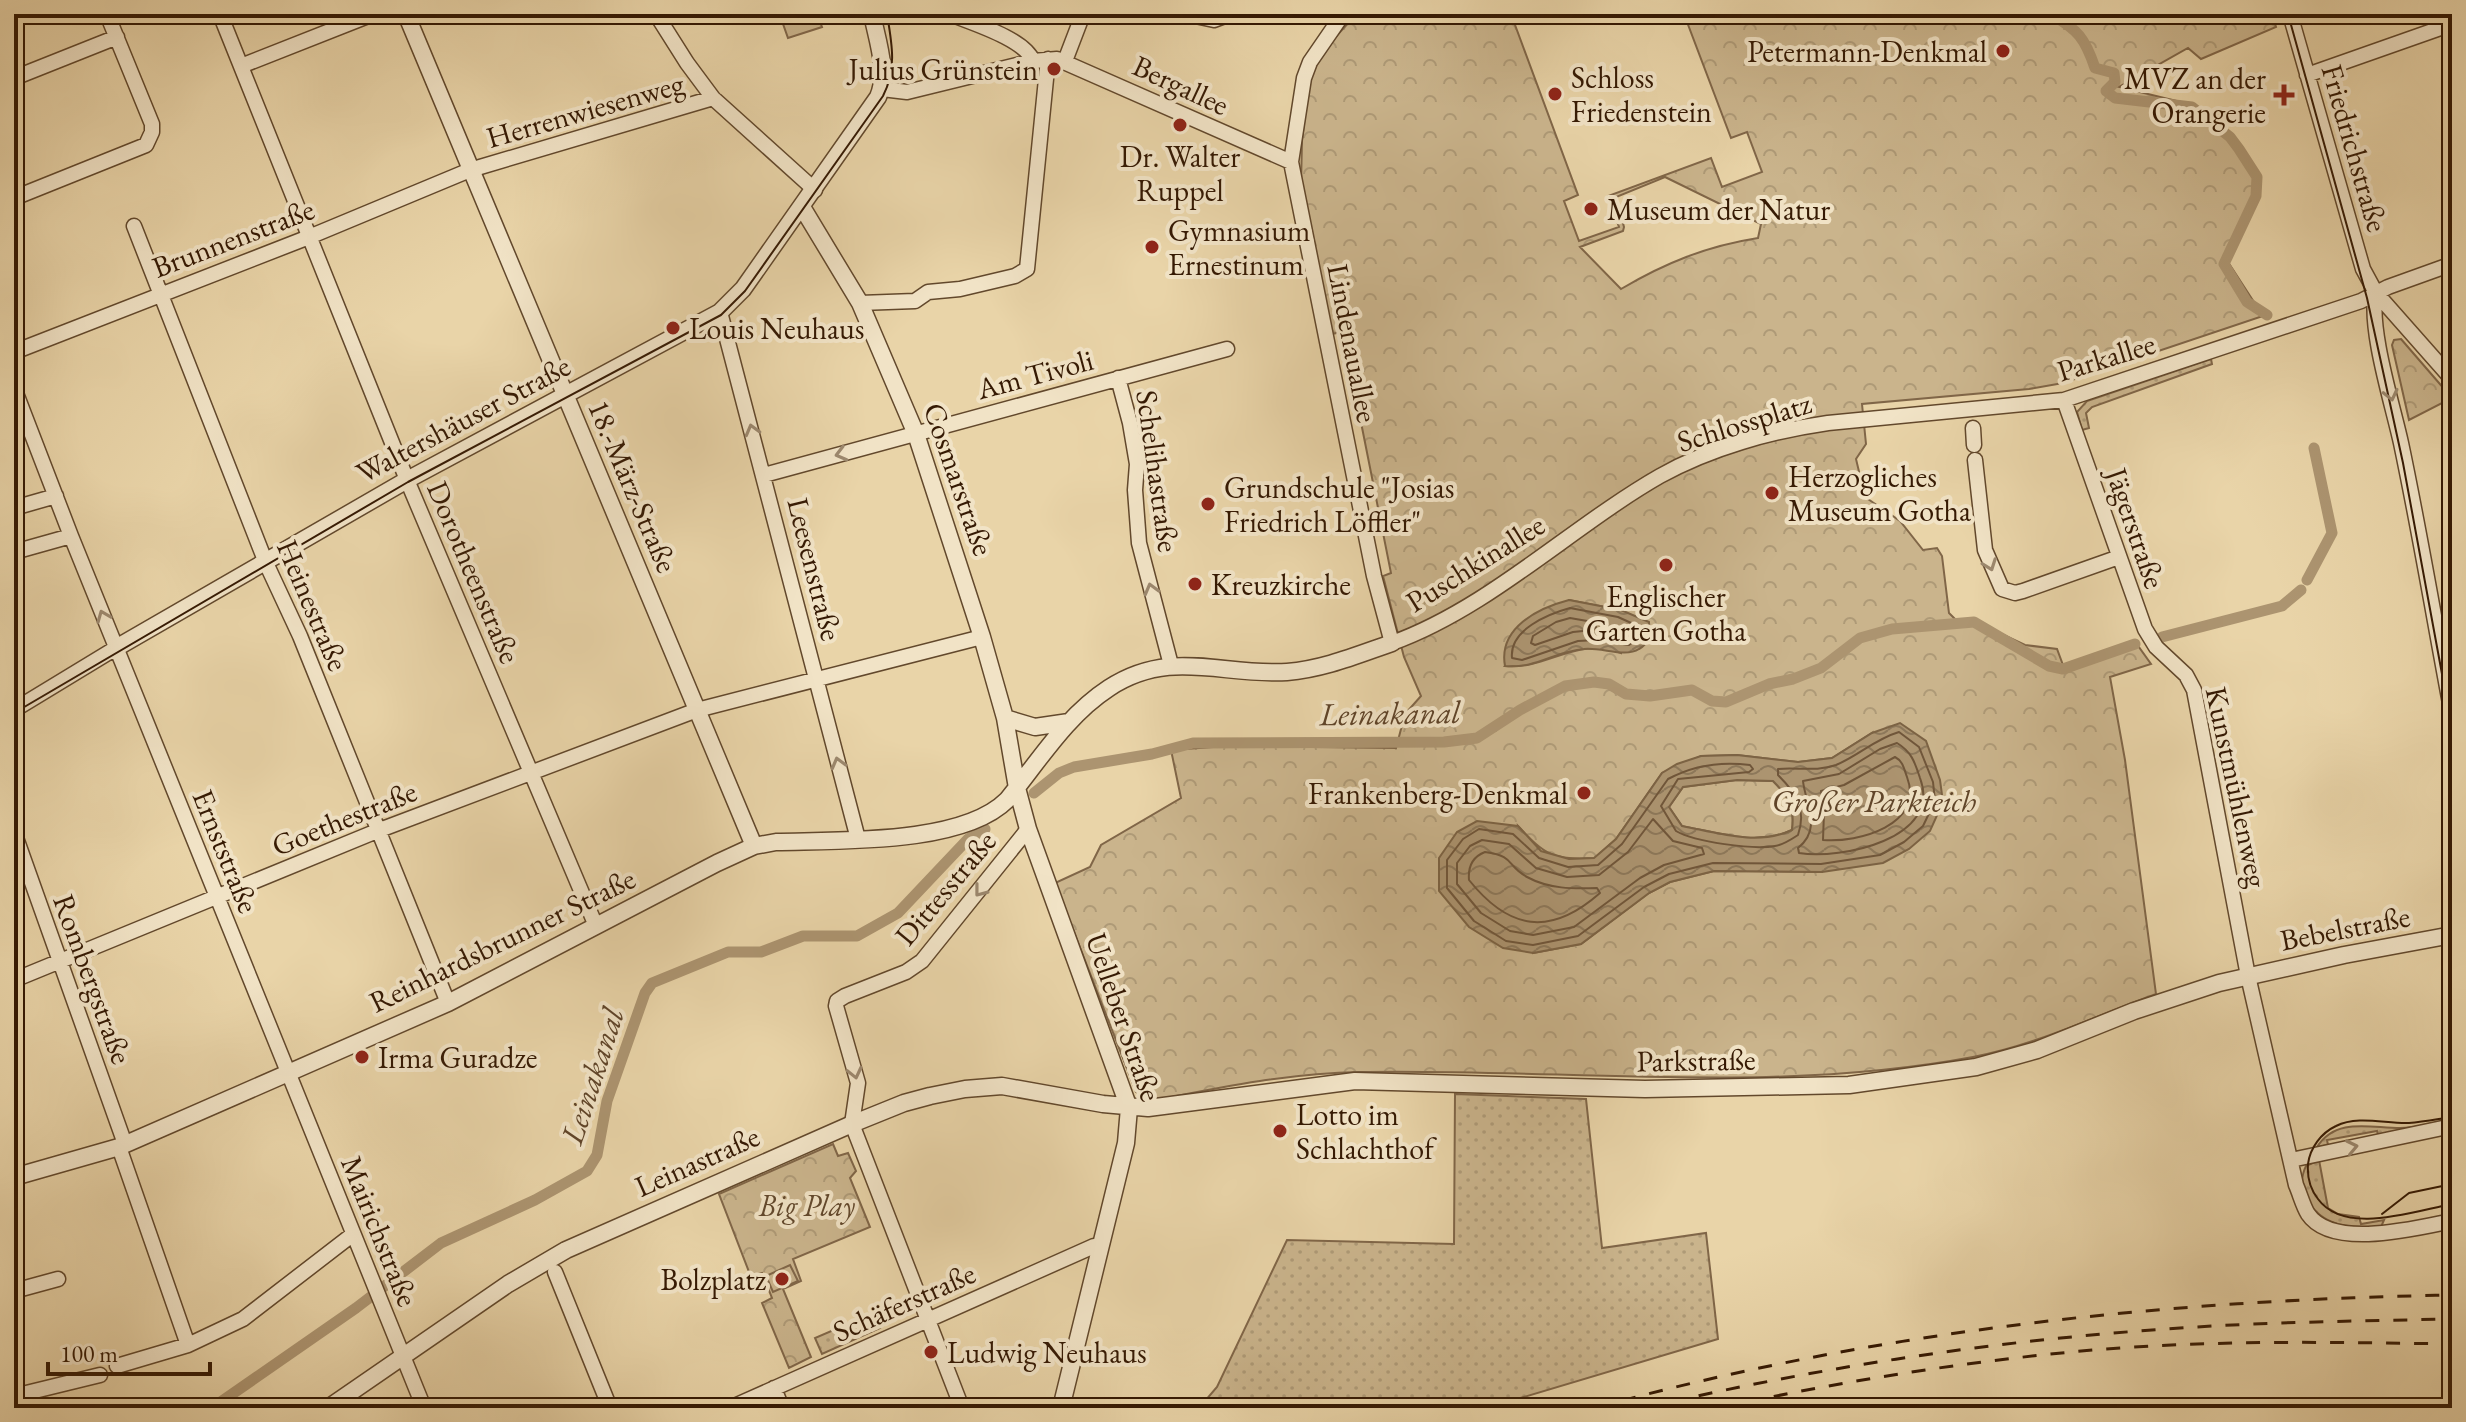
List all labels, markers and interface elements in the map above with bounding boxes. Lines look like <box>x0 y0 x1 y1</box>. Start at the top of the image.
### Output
place label: Petermann-Denkmal <box>1747 32 1987 71</box>
marker: Petermann-Denkmal <box>1994 42 2012 60</box>
street label: Bergallee <box>1127 46 1235 124</box>
place label: Julius Grünstein <box>845 50 1038 89</box>
place label: Schloss Friedenstein <box>1571 58 1712 131</box>
place label: MVZ an der Orangerie <box>2124 59 2266 132</box>
marker: Julius Grünstein <box>1045 60 1063 78</box>
street label: Friedrichstraße <box>2313 60 2397 236</box>
street label: Herrenwiesenweg <box>482 63 689 157</box>
marker: MVZ an der Orangerie <box>2273 84 2295 106</box>
marker: Schloss Friedenstein <box>1546 85 1564 103</box>
marker: Dr. Walter Ruppel <box>1171 116 1189 134</box>
place label: Dr. Walter Ruppel <box>1120 137 1240 210</box>
street label: Brunnenstraße <box>146 189 320 287</box>
place label: Museum der Natur <box>1607 190 1830 229</box>
marker: Museum der Natur <box>1582 200 1600 218</box>
place label: Gymnasium Ernestinum <box>1168 211 1310 284</box>
marker: Gymnasium Ernestinum <box>1143 238 1161 256</box>
street label: Lindenauallee <box>1319 260 1387 426</box>
place label: Louis Neuhaus <box>689 309 864 348</box>
marker: Louis Neuhaus <box>664 319 682 337</box>
street label: Parkallee <box>2052 324 2160 390</box>
street label: Am Tivoli <box>972 340 1097 408</box>
street label: Waltershäuser Straße <box>349 346 577 492</box>
street label: Schlossplatz <box>1672 383 1816 461</box>
street label: Schelihastraße <box>1127 387 1189 555</box>
one-way arrow <box>2382 388 2399 402</box>
street label: 18.-März-Straße <box>579 394 687 578</box>
street label: Cosmarstraße <box>915 397 1003 561</box>
one-way arrow <box>745 424 761 438</box>
one-way arrow <box>834 445 848 462</box>
place label: Herzogliches Museum Gotha <box>1788 457 1971 530</box>
street label: Jägerstraße <box>2096 460 2175 593</box>
place label: Grundschule "Josias Friedrich Löffler" <box>1224 468 1454 541</box>
street label: Dorotheenstraße <box>418 475 530 669</box>
marker: Herzogliches Museum Gotha <box>1763 484 1781 502</box>
street label: Leesenstraße <box>778 494 852 644</box>
marker: Grundschule "Josias Friedrich Löffler" <box>1199 495 1217 513</box>
street label: Puschkinallee <box>1398 505 1552 621</box>
street label: Heinestraße <box>268 533 358 677</box>
marker: Englischer Garten Gotha <box>1657 556 1675 574</box>
one-way arrow <box>1980 557 1997 571</box>
place label: Kreuzkirche <box>1211 565 1351 604</box>
marker: Kreuzkirche <box>1186 575 1204 593</box>
place label: Englischer Garten Gotha <box>1586 577 1746 650</box>
one-way arrow <box>1143 583 1160 597</box>
one-way arrow <box>97 610 113 624</box>
street label: Kunstmühlenweg <box>2197 683 2278 892</box>
water label: Leinakanal <box>1318 691 1462 735</box>
one-way arrow <box>831 757 848 771</box>
street label: Goethestraße <box>266 771 422 865</box>
place label: Frankenberg-Denkmal <box>1308 774 1568 813</box>
water label: Großer Parkteich <box>1772 780 1977 822</box>
street label: Ernststraße <box>184 784 268 918</box>
marker: Frankenberg-Denkmal <box>1575 784 1593 802</box>
street label: Dittesstraße <box>886 823 1004 953</box>
street label: Reinhardsbrunner Straße <box>362 859 642 1021</box>
one-way arrow <box>975 882 989 897</box>
street label: Rombergstraße <box>44 889 142 1069</box>
street label: Bebelstraße <box>2277 896 2413 960</box>
street label: Uelleber Straße <box>1077 928 1171 1106</box>
water label: Leinakanal <box>550 1002 634 1151</box>
place label: Irma Guradze <box>378 1038 537 1077</box>
street label: Parkstraße <box>1636 1039 1756 1081</box>
marker: Irma Guradze <box>353 1048 371 1066</box>
one-way arrow <box>846 1065 863 1079</box>
place label: Lotto im Schlachthof <box>1296 1095 1437 1168</box>
street label: Leinastraße <box>629 1116 765 1206</box>
marker: Lotto im Schlachthof <box>1271 1122 1289 1140</box>
one-way arrow <box>2345 1139 2359 1156</box>
street label: Mairichstraße <box>332 1150 428 1312</box>
park label: Big Play <box>758 1186 855 1225</box>
street label: Schäferstraße <box>827 1253 981 1351</box>
place label: Bolzplatz <box>660 1260 767 1299</box>
marker: Bolzplatz <box>773 1270 791 1288</box>
scale bar <box>48 1326 210 1376</box>
place label: Ludwig Neuhaus <box>947 1333 1147 1372</box>
text: 100 m <box>60 1338 118 1369</box>
marker: Ludwig Neuhaus <box>922 1343 940 1361</box>

